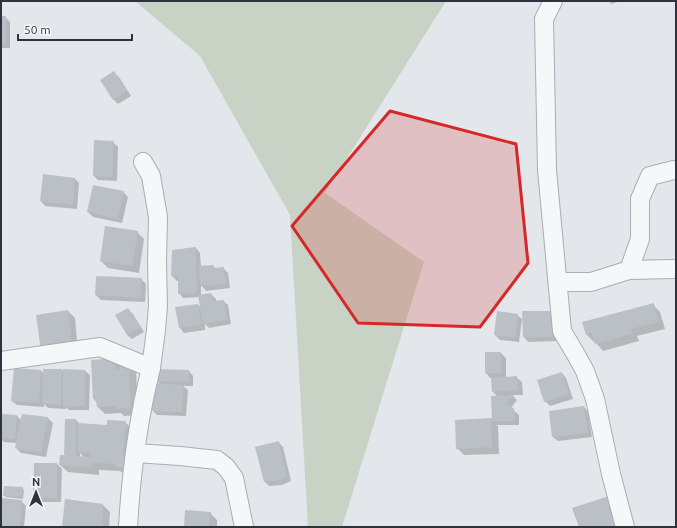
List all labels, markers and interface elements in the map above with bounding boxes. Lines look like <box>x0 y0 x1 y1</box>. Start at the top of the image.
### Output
scale bar <box>18 16 132 42</box>
text: 50 m <box>24 23 51 36</box>
north arrow <box>16 472 56 512</box>
text: N <box>32 476 40 488</box>

